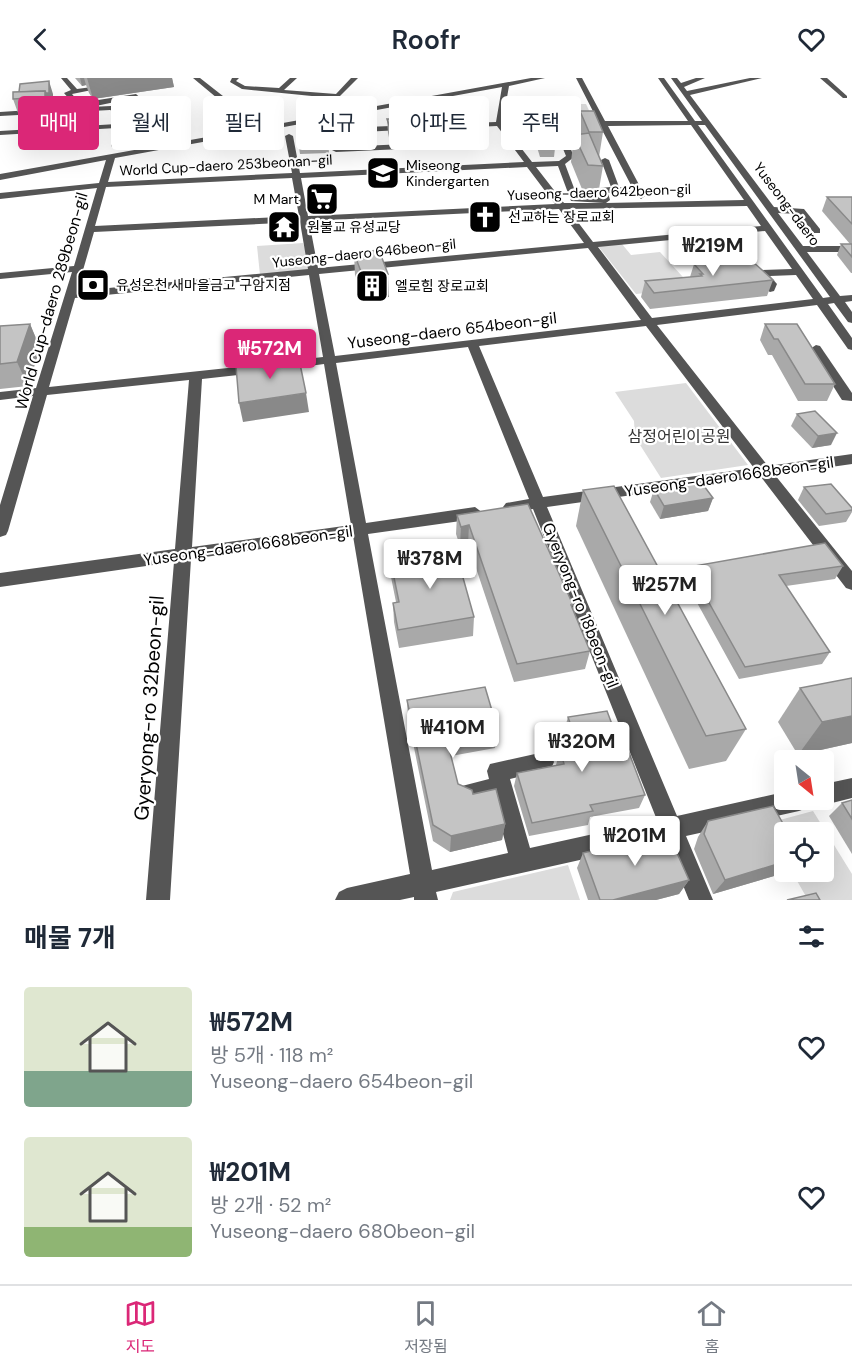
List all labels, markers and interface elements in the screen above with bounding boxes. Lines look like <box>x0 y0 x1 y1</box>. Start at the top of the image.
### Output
text: Roofr <box>391 22 461 57</box>
icon: back <box>24 23 57 56</box>
icon: heart <box>795 23 828 56</box>
chip: 매매 <box>18 96 99 150</box>
chip: 월세 <box>111 96 191 150</box>
chip: 필터 <box>203 96 284 150</box>
chip: 신규 <box>296 96 377 150</box>
chip: 아파트 <box>389 96 489 150</box>
chip: 주택 <box>501 96 581 150</box>
street label: World Cup-daero 253beonan-gil <box>119 150 333 180</box>
school or university icon: Miseong Kindergarten <box>365 155 401 191</box>
place label: Miseong Kindergarten <box>406 156 489 190</box>
street label: Yuseong-daero <box>750 159 824 249</box>
street label: Yuseong-daero 642beon-gil <box>507 180 691 204</box>
supermarket icon: M Mart <box>304 181 340 217</box>
street label: World Cup-daero 289beon-gil <box>10 190 93 412</box>
place label: M Mart <box>253 190 299 208</box>
church icon: 선교하는 장로교회 <box>467 199 503 235</box>
place label: 선교하는 장로교회 <box>508 208 615 226</box>
temple icon: 원불교 유성교당 <box>266 209 302 245</box>
place label: 원불교 유성교당 <box>307 218 401 236</box>
pin: ₩219M <box>671 226 755 277</box>
text: ₩219M <box>682 232 744 258</box>
street label: Yuseong-daero 646beon-gil <box>271 234 457 272</box>
bank icon: 유성온천 새마을금고 구암지점 <box>75 267 111 303</box>
building icon: 엘로힘 장로교회 <box>354 268 390 304</box>
place label: 유성온천 새마을금고 구암지점 <box>116 276 291 294</box>
place label: 엘로힘 장로교회 <box>395 277 489 295</box>
street label: Yuseong-daero 654beon-gil <box>346 307 558 354</box>
pin: ₩572M <box>228 329 312 380</box>
text: ₩572M <box>238 335 302 361</box>
park label: 삼정어린이공원 <box>627 426 731 447</box>
street label: Yuseong-daero 668beon-gil <box>623 451 835 502</box>
street label: Gyeryong-ro 18beon-gil <box>538 519 623 691</box>
street label: Yuseong-daero 668beon-gil <box>142 520 354 571</box>
pin: ₩378M <box>388 539 472 590</box>
text: ₩378M <box>398 545 462 571</box>
pin: ₩257M <box>623 565 707 616</box>
text: ₩257M <box>633 571 697 597</box>
street label: Gyeryong-ro 32beon-gil <box>128 595 170 821</box>
pin: ₩410M <box>411 708 495 759</box>
text: ₩410M <box>421 714 485 740</box>
pin: ₩320M <box>540 722 624 773</box>
text: ₩320M <box>548 728 616 754</box>
north arrow <box>774 750 834 810</box>
map controls <box>774 750 834 882</box>
pin: ₩201M <box>593 816 677 867</box>
text: ₩201M <box>604 822 666 848</box>
button: locate <box>774 822 834 882</box>
icon: filters <box>795 920 828 953</box>
text: 매물 7개 <box>24 921 116 955</box>
text: ₩572M <box>210 1005 293 1039</box>
icon: home <box>72 1011 144 1083</box>
icon: heart <box>795 1031 828 1064</box>
text: 방 5개 · 118 m² <box>210 1042 333 1068</box>
text: Yuseong-daero 654beon-gil <box>210 1068 473 1094</box>
text: ₩201M <box>210 1155 291 1189</box>
icon: home <box>72 1161 144 1233</box>
icon: heart <box>795 1181 828 1214</box>
text: 방 2개 · 52 m² <box>210 1192 331 1218</box>
text: Yuseong-daero 680beon-gil <box>210 1218 475 1244</box>
tab: 지도 <box>124 1297 157 1357</box>
tab: 저장됨 <box>404 1297 448 1357</box>
tab: 홈 <box>695 1297 728 1357</box>

